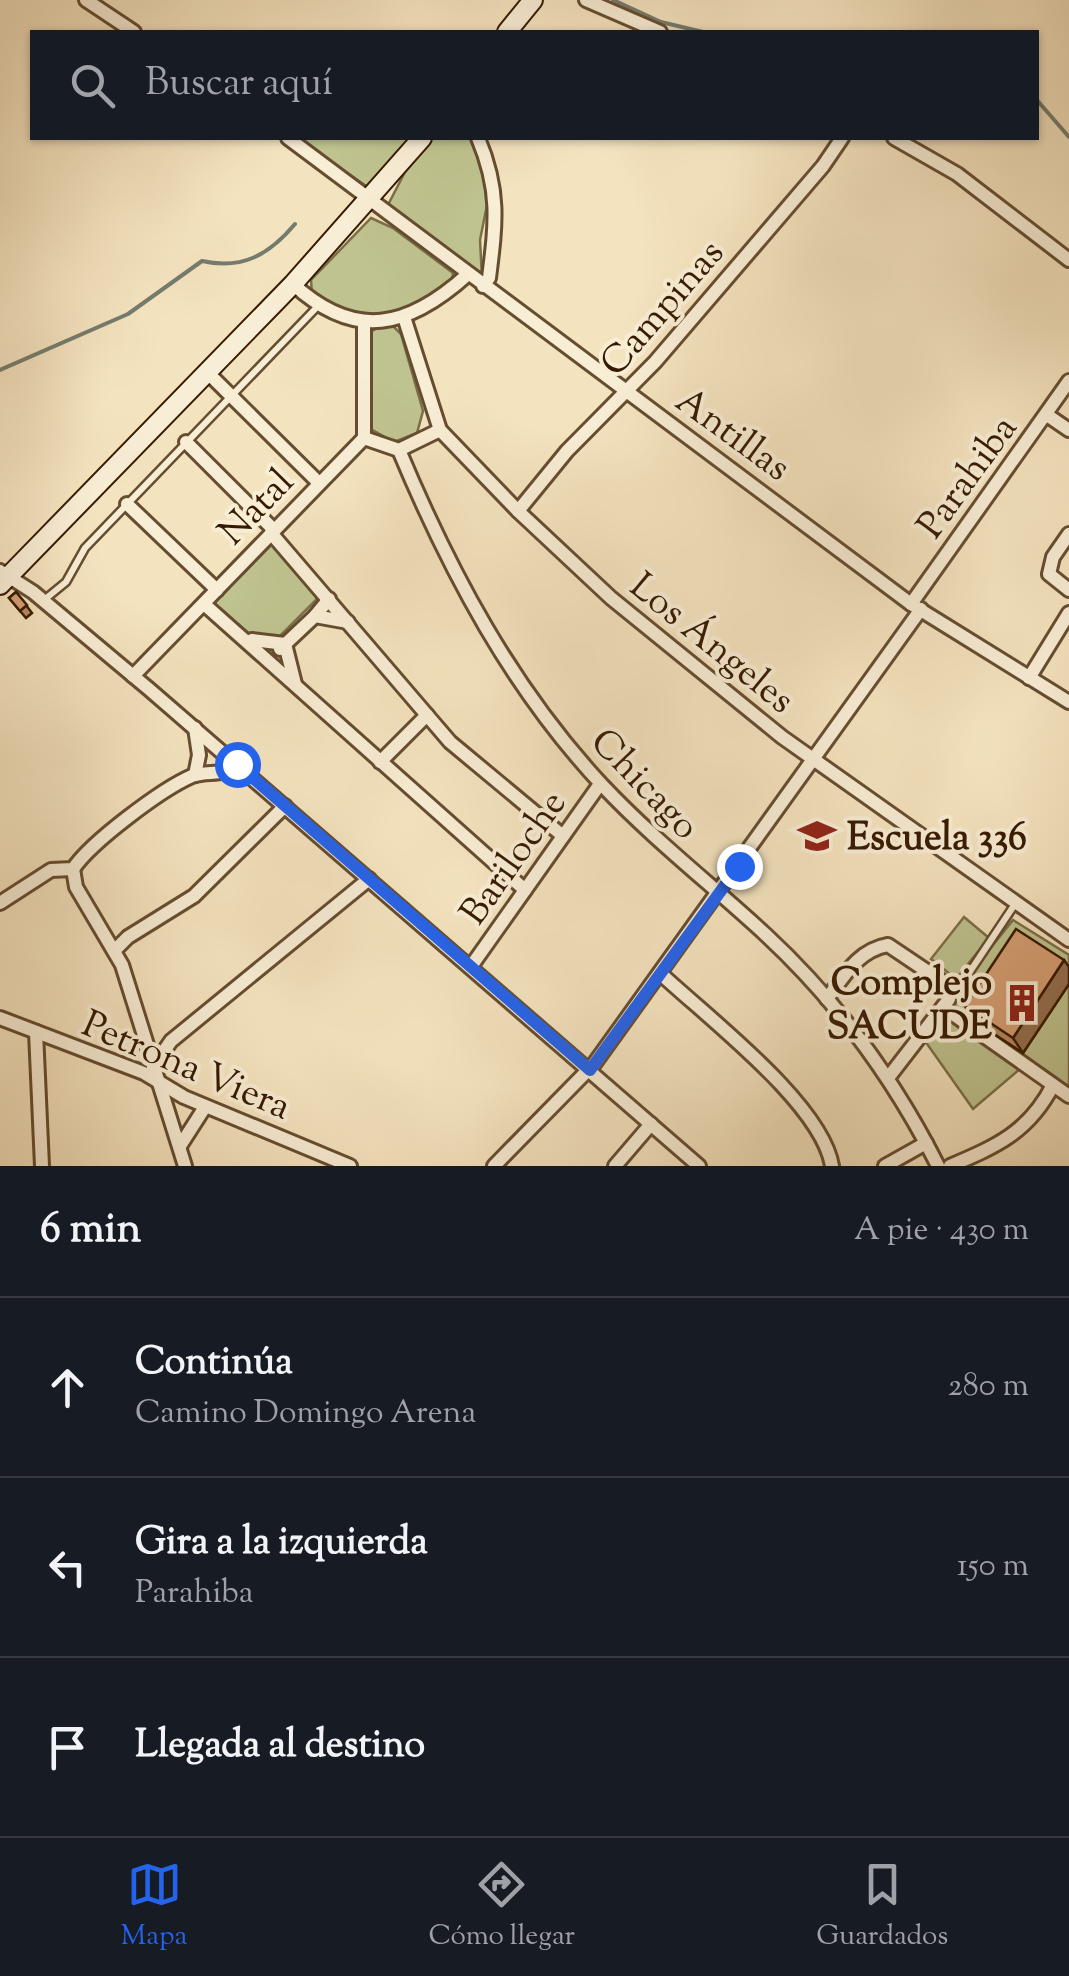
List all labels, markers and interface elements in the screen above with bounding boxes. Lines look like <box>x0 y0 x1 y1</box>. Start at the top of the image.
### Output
search box <box>30 30 1039 140</box>
icon: search <box>65 58 120 113</box>
text: Buscar aquí <box>145 58 333 112</box>
street label: Campinas <box>589 229 739 390</box>
street label: Antillas <box>663 376 800 496</box>
street label: Parahiba <box>906 406 1032 551</box>
street label: Natal <box>208 458 308 559</box>
street label: Los Ángeles <box>616 561 805 729</box>
street label: Chicago <box>576 718 710 854</box>
route start <box>215 742 261 788</box>
street label: Bariloche <box>449 781 581 938</box>
place label: Escuela 336 <box>847 813 1027 867</box>
school or university icon: Escuela 336 <box>796 815 838 857</box>
route end <box>717 844 763 890</box>
place label: Complejo SACUDE <box>827 958 992 1056</box>
building icon: Complejo SACUDE <box>1001 982 1043 1024</box>
street label: Petrona Viera <box>73 999 298 1136</box>
text: 6 min <box>40 1201 141 1261</box>
text: A pie · 430 m <box>854 1208 1029 1254</box>
text: Continúa <box>135 1337 293 1391</box>
icon: ahead <box>40 1360 95 1415</box>
text: 280 m <box>948 1364 1029 1410</box>
text: Camino Domingo Arena <box>135 1391 476 1437</box>
text: Gira a la izquierda <box>135 1517 428 1571</box>
icon: left <box>40 1540 95 1595</box>
text: 150 m <box>957 1544 1029 1590</box>
text: Parahiba <box>135 1571 253 1617</box>
icon: arrive <box>40 1720 95 1775</box>
text: Llegada al destino <box>135 1720 425 1774</box>
tab: Mapa <box>121 1857 187 1957</box>
tab: Cómo llegar <box>429 1857 575 1957</box>
tab: Guardados <box>816 1857 948 1957</box>

